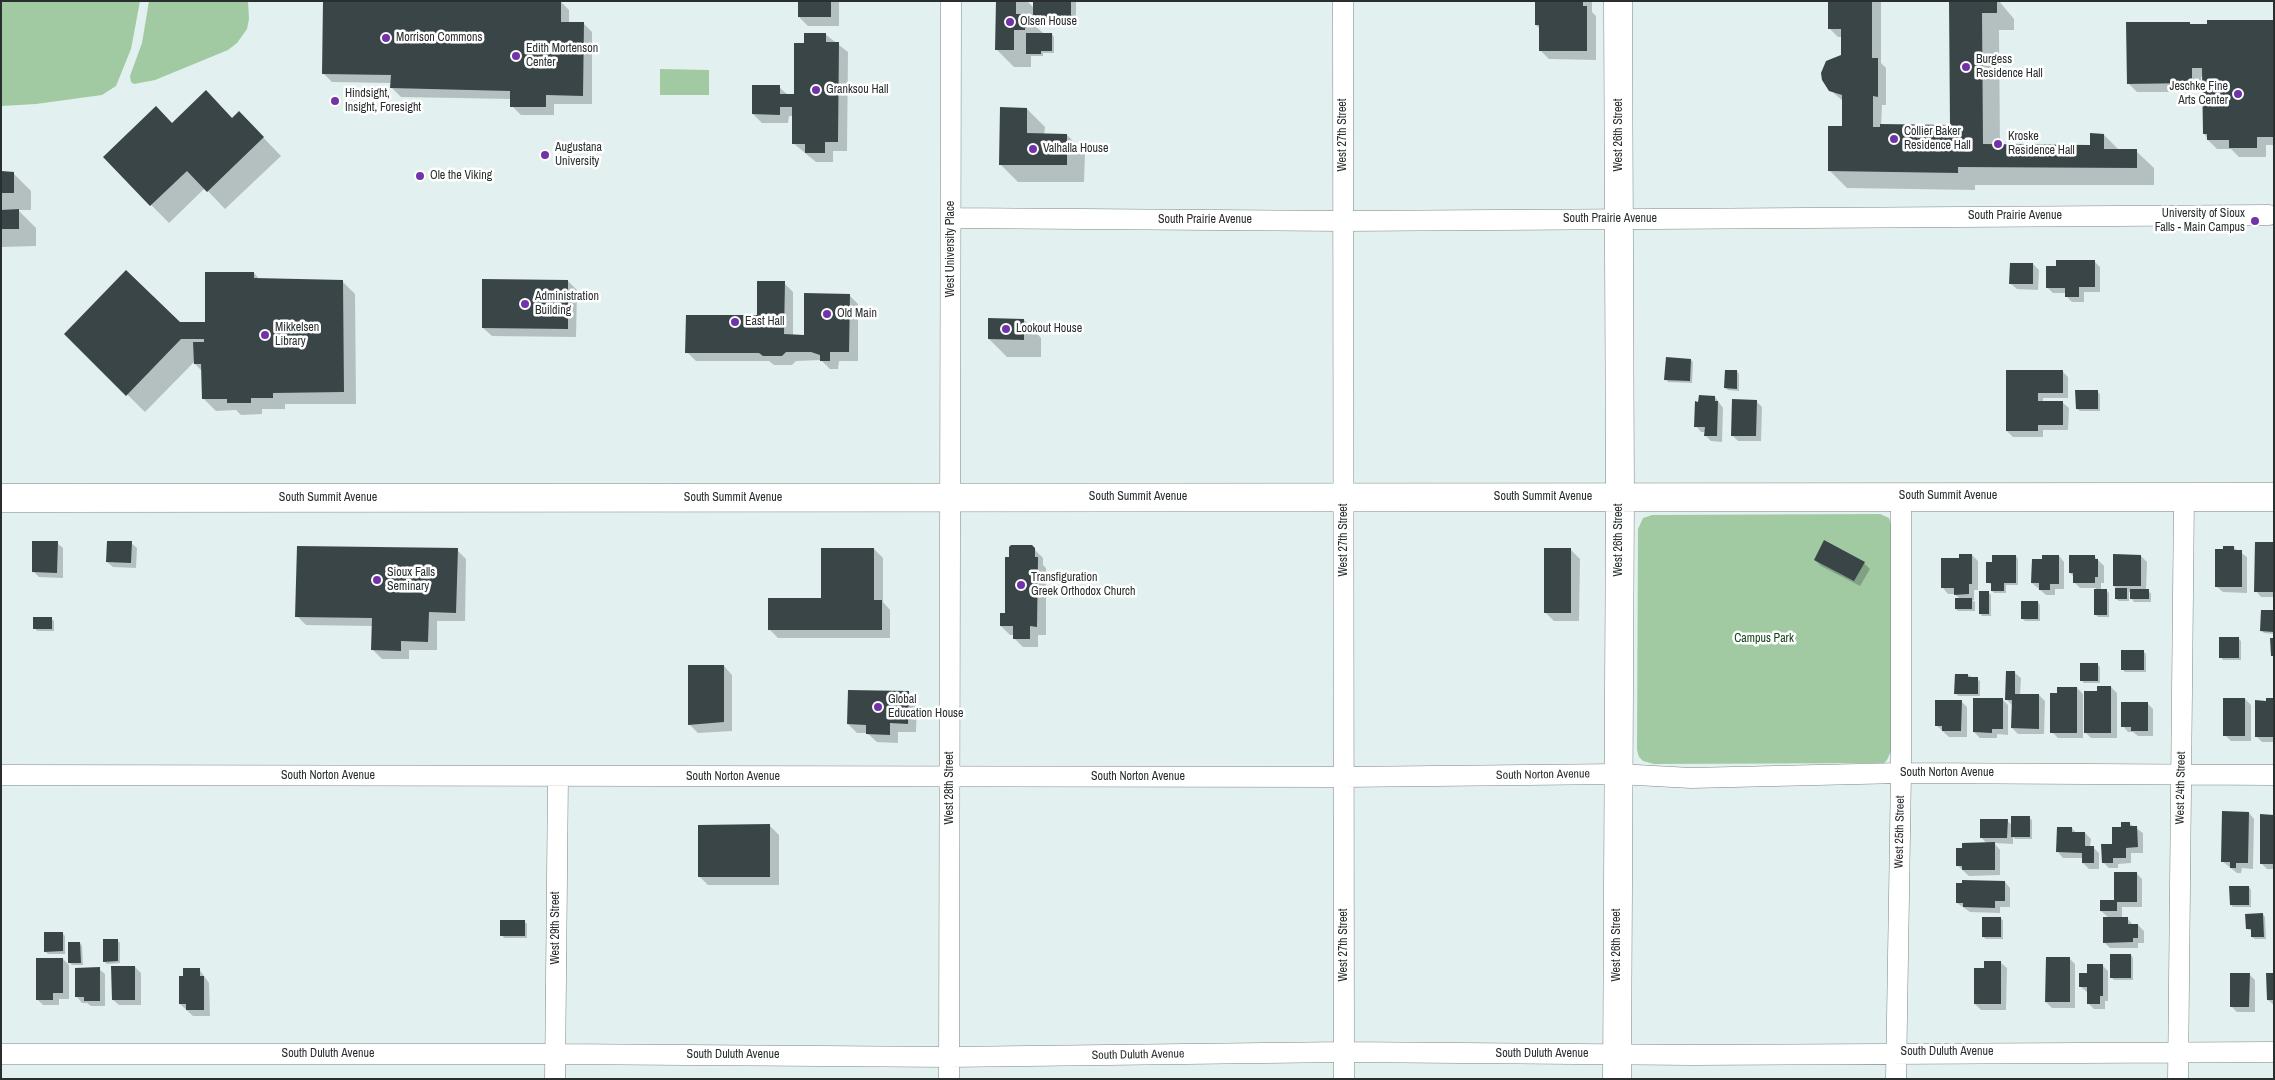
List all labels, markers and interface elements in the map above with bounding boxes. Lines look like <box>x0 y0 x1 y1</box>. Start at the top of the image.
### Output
place label: Olsen House <box>1020 15 1077 29</box>
marker: Olsen House <box>1004 16 1016 28</box>
place label: Morrison Commons <box>396 31 482 45</box>
marker: Morrison Commons <box>380 32 392 44</box>
place label: Edith Mortenson Center <box>526 42 598 70</box>
marker: Edith Mortenson Center <box>510 50 522 62</box>
place label: Burgess Residence Hall <box>1976 53 2043 81</box>
marker: Burgess Residence Hall <box>1960 61 1972 73</box>
place label: Jeschke Fine Arts Center <box>2169 80 2228 108</box>
place label: Granksou Hall <box>826 83 888 97</box>
marker: Granksou Hall <box>810 84 822 96</box>
place label: Hindsight, Insight, Foresight <box>345 87 421 115</box>
marker: Jeschke Fine Arts Center <box>2232 88 2244 100</box>
marker: Hindsight, Insight, Foresight <box>329 95 341 107</box>
street label: West 27th Street <box>1336 98 1350 172</box>
street label: West 26th Street <box>1612 98 1626 172</box>
place label: Collier Baker Residence Hall <box>1904 125 1971 153</box>
place label: Kroske Residence Hall <box>2008 130 2075 158</box>
marker: Collier Baker Residence Hall <box>1888 133 1900 145</box>
marker: Kroske Residence Hall <box>1992 138 2004 150</box>
place label: Augustana University <box>555 141 602 169</box>
place label: Valhalla House <box>1043 142 1108 156</box>
marker: Valhalla House <box>1027 143 1039 155</box>
marker: Augustana University <box>539 149 551 161</box>
place label: Ole the Viking <box>430 169 492 183</box>
marker: Ole the Viking <box>414 170 426 182</box>
street label: West University Place <box>944 201 958 297</box>
place label: University of Sioux Falls - Main Campus <box>2155 207 2245 235</box>
street label: South Prairie Avenue <box>1968 209 2062 223</box>
street label: South Prairie Avenue <box>1563 212 1657 226</box>
street label: South Prairie Avenue <box>1158 213 1252 227</box>
marker: University of Sioux Falls - Main Campus <box>2249 215 2261 227</box>
place label: Administration Building <box>535 290 599 318</box>
marker: Administration Building <box>519 298 531 310</box>
place label: Old Main <box>837 307 877 321</box>
marker: Old Main <box>821 308 833 320</box>
place label: East Hall <box>745 315 784 329</box>
marker: East Hall <box>729 316 741 328</box>
place label: Mikkelsen Library <box>275 321 319 349</box>
place label: Lookout House <box>1016 322 1082 336</box>
marker: Lookout House <box>1000 323 1012 335</box>
marker: Mikkelsen Library <box>259 329 271 341</box>
street label: South Summit Avenue <box>1899 489 1997 503</box>
street label: South Summit Avenue <box>1089 490 1187 504</box>
street label: South Summit Avenue <box>1494 490 1592 504</box>
street label: South Summit Avenue <box>279 491 377 505</box>
street label: South Summit Avenue <box>684 491 782 505</box>
street label: West 27th Street <box>1337 503 1351 577</box>
street label: West 26th Street <box>1612 503 1626 577</box>
place label: Sioux Falls Seminary <box>387 566 435 594</box>
place label: Transfiguration Greek Orthodox Church <box>1031 571 1135 599</box>
marker: Sioux Falls Seminary <box>371 574 383 586</box>
marker: Transfiguration Greek Orthodox Church <box>1015 579 1027 591</box>
park label: Campus Park <box>1734 632 1794 646</box>
place label: Global Education House <box>888 693 963 721</box>
marker: Global Education House <box>872 701 884 713</box>
street label: West 28th Street <box>943 751 957 825</box>
street label: West 24th Street <box>2173 751 2189 825</box>
street label: South Norton Avenue <box>1900 766 1994 780</box>
street label: South Norton Avenue <box>1496 767 1590 783</box>
street label: South Norton Avenue <box>281 769 375 783</box>
street label: South Norton Avenue <box>686 770 780 784</box>
street label: South Norton Avenue <box>1091 770 1185 784</box>
street label: West 25th Street <box>1892 795 1908 869</box>
street label: West 29th Street <box>549 891 563 965</box>
street label: West 27th Street <box>1337 908 1351 982</box>
street label: West 26th Street <box>1610 908 1624 982</box>
street label: South Duluth Avenue <box>1901 1045 1993 1059</box>
street label: South Duluth Avenue <box>282 1047 374 1061</box>
street label: South Duluth Avenue <box>1091 1047 1185 1063</box>
street label: South Duluth Avenue <box>1496 1047 1588 1061</box>
street label: South Duluth Avenue <box>687 1048 779 1062</box>

